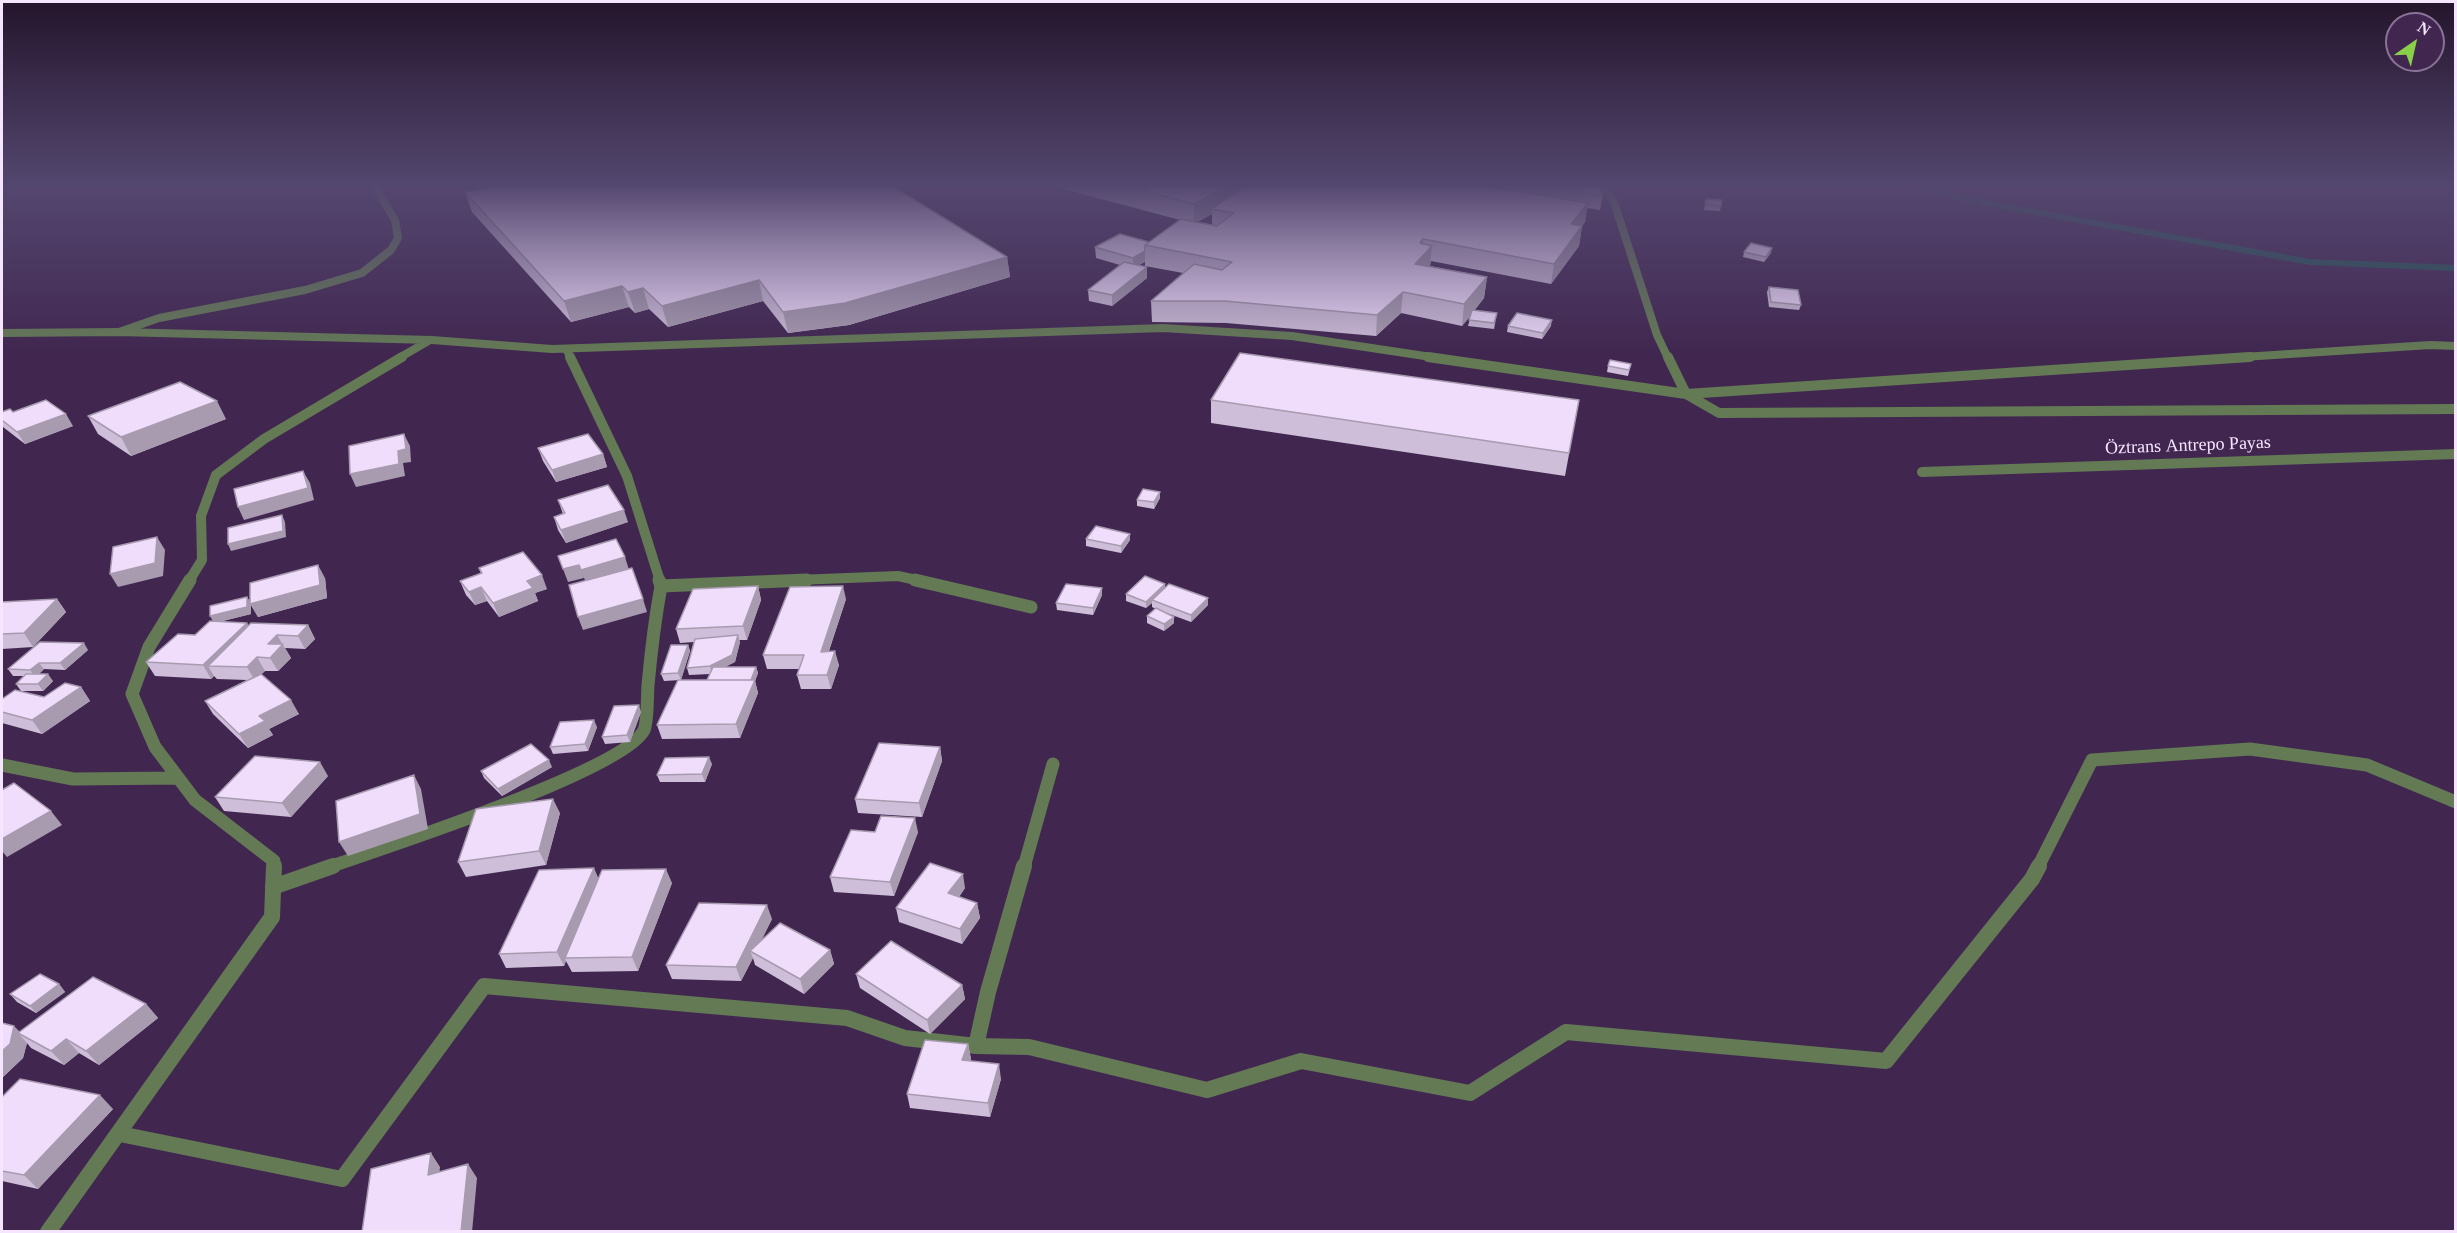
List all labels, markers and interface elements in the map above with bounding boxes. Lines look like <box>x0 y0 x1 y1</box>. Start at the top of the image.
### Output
north arrow <box>2385 12 2445 72</box>
text: N <box>2415 18 2434 39</box>
street label: Öztrans Antrepo Payas <box>2105 432 2271 460</box>

